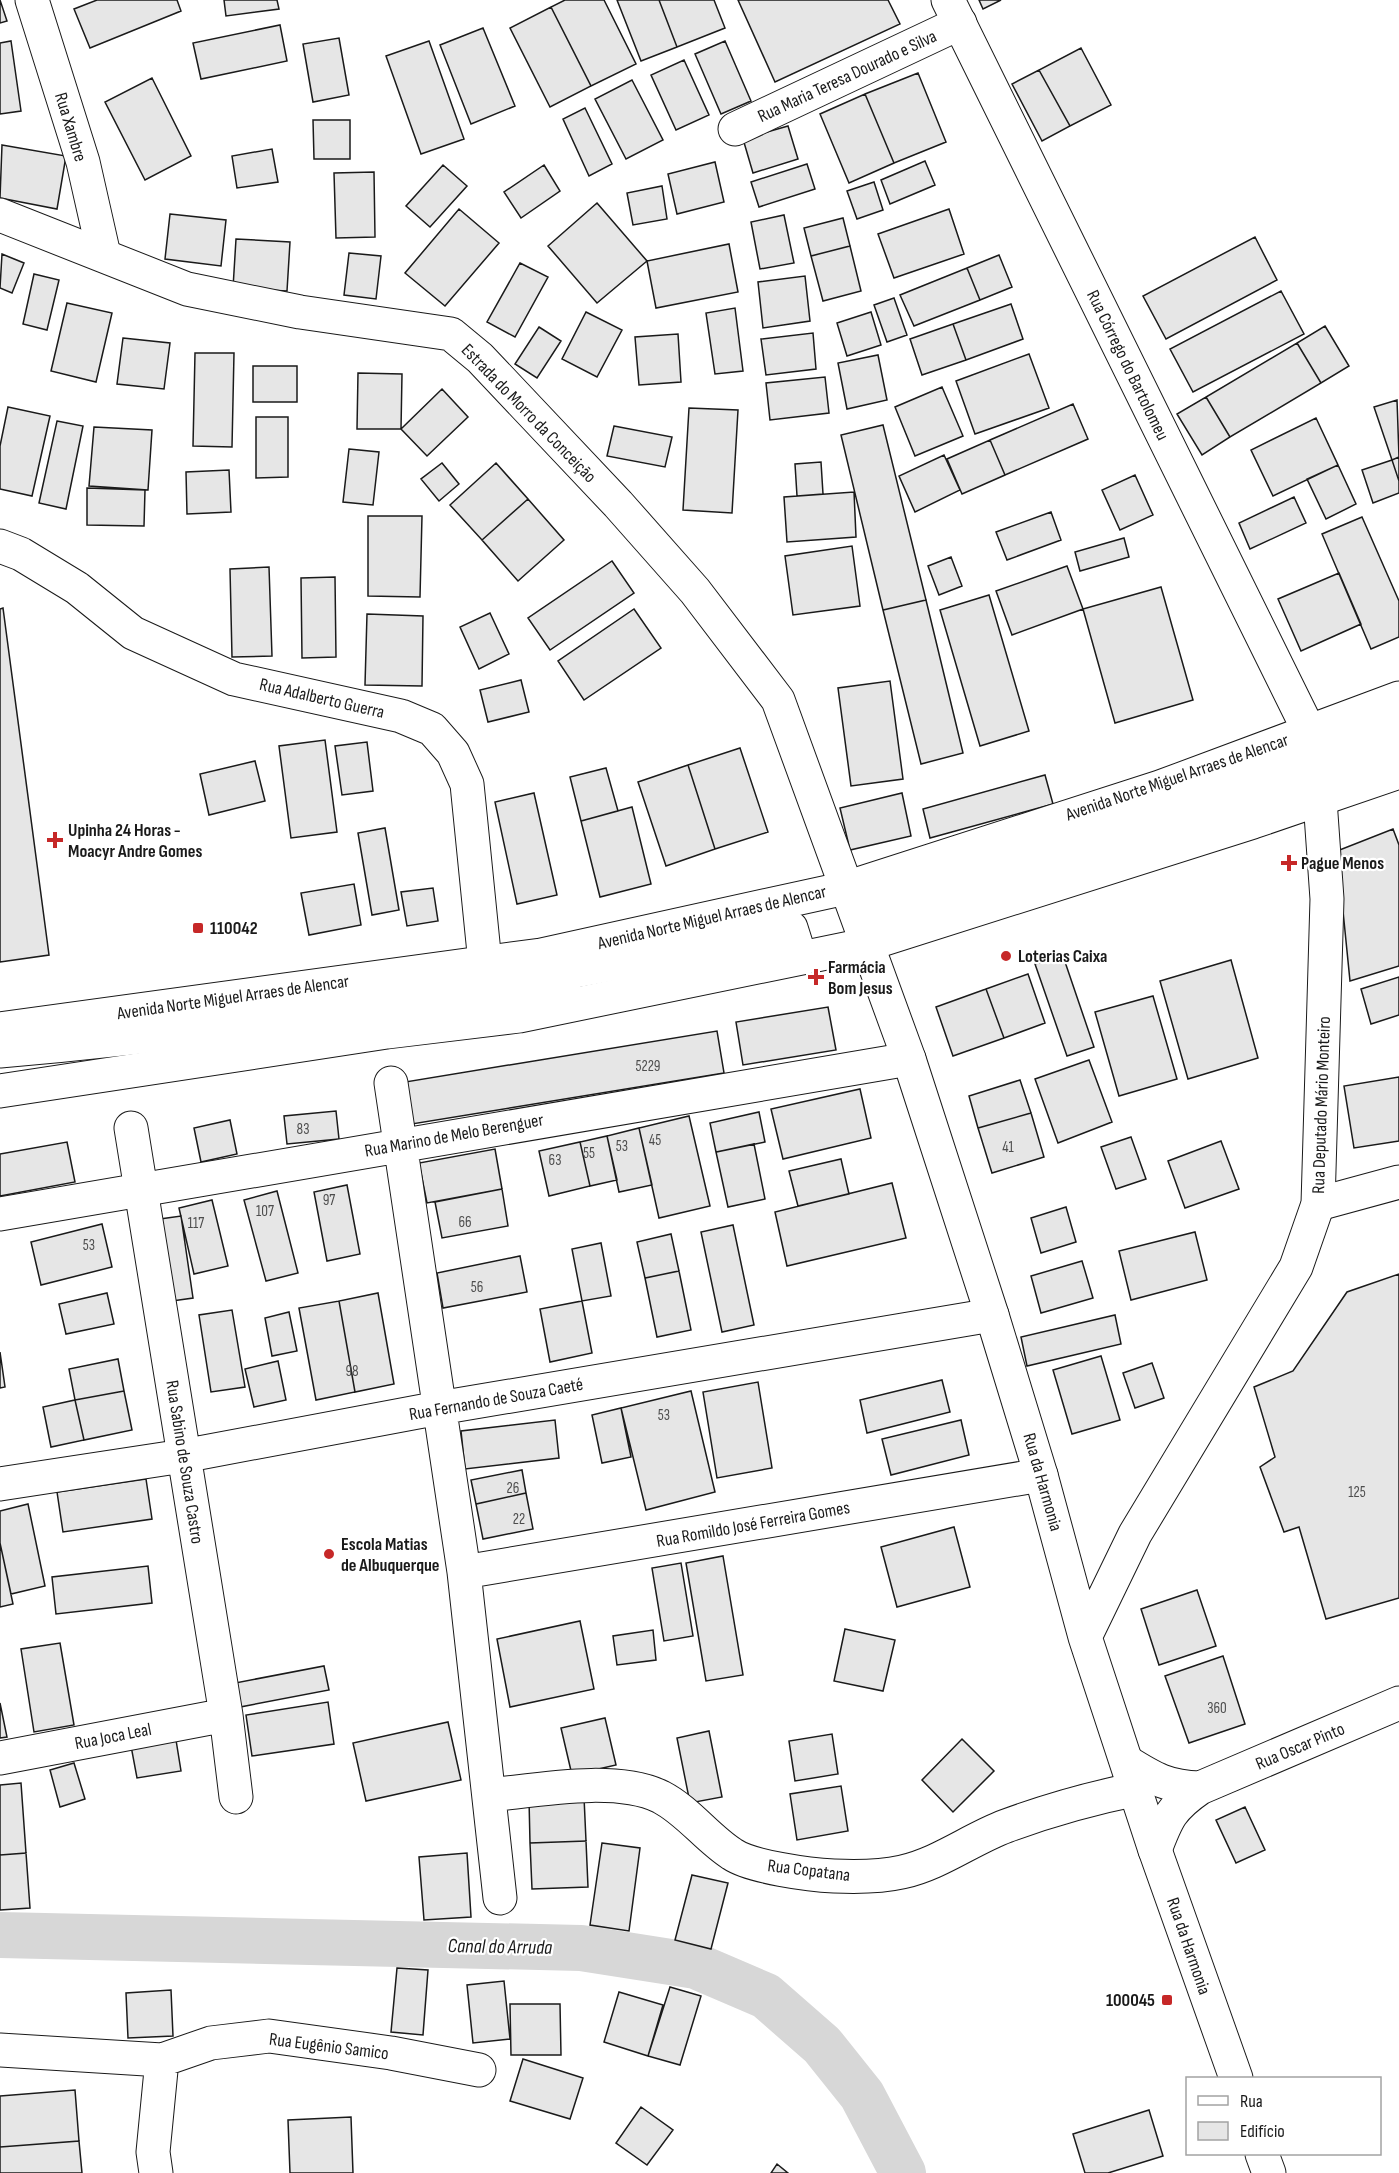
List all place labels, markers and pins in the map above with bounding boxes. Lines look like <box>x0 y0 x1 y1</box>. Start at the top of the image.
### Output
place label: Upinha 24 Horas - Moacyr Andre Gomes <box>68 820 202 862</box>
marker: Upinha 24 Horas - Moacyr Andre Gomes <box>46 831 64 849</box>
place label: Pague Menos <box>1301 853 1384 874</box>
marker: Pague Menos <box>1282 856 1296 870</box>
place label: 110042 <box>210 918 258 939</box>
marker: 110042 <box>191 921 205 935</box>
place label: Loterias Caixa <box>1018 946 1107 967</box>
marker: Loterias Caixa <box>999 949 1013 963</box>
place label: Farmácia Bom Jesus <box>828 957 893 999</box>
marker: Farmácia Bom Jesus <box>809 970 823 984</box>
place label: Escola Matias de Albuquerque <box>341 1534 440 1576</box>
marker: Escola Matias de Albuquerque <box>322 1547 336 1561</box>
place label: 100045 <box>1106 1990 1155 2011</box>
marker: 100045 <box>1160 1993 1174 2007</box>

